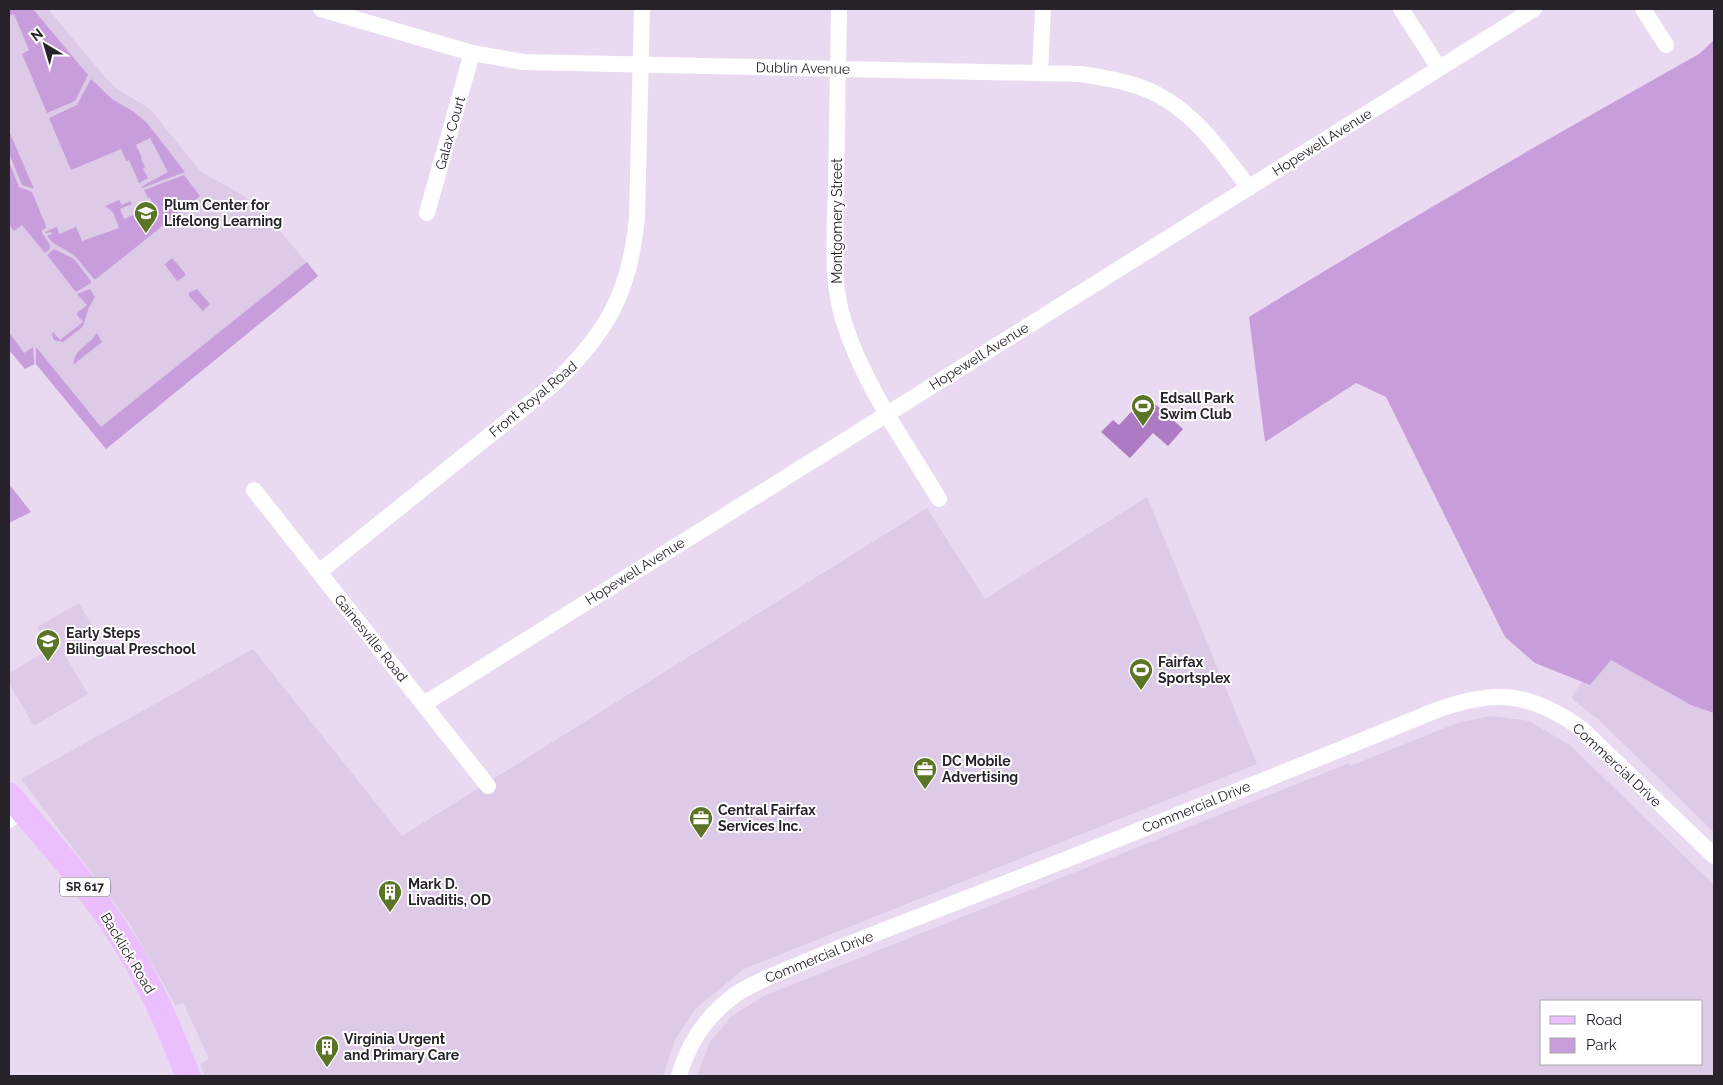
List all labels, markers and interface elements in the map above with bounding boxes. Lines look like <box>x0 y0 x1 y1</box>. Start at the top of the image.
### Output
north arrow <box>20 20 70 70</box>
text: N <box>28 25 46 44</box>
street label: Dublin Avenue <box>756 59 850 77</box>
street label: Galax Court <box>432 94 468 172</box>
street label: Hopewell Avenue <box>1269 105 1375 179</box>
street label: Montgomery Street <box>829 158 845 284</box>
place label: Plum Center for Lifelong Learning <box>164 197 282 229</box>
school or university icon: Plum Center for Lifelong Learning <box>133 200 159 234</box>
street label: Hopewell Avenue <box>926 319 1032 393</box>
street label: Front Royal Road <box>486 358 580 440</box>
place label: Edsall Park Swim Club <box>1160 390 1234 422</box>
sports icon: Edsall Park Swim Club <box>1130 393 1156 427</box>
street label: Hopewell Avenue <box>582 534 688 608</box>
street label: Gainesville Road <box>331 591 411 685</box>
place label: Early Steps Bilingual Preschool <box>66 625 196 657</box>
school or university icon: Early Steps Bilingual Preschool <box>35 628 61 662</box>
place label: Fairfax Sportsplex <box>1158 654 1231 686</box>
sports icon: Fairfax Sportsplex <box>1128 657 1154 691</box>
street label: Commercial Drive <box>1569 720 1665 810</box>
place label: DC Mobile Advertising <box>942 753 1018 785</box>
office icon: DC Mobile Advertising <box>912 756 938 790</box>
street label: Commercial Drive <box>1140 778 1252 836</box>
place label: Central Fairfax Services Inc. <box>718 802 816 834</box>
office icon: Central Fairfax Services Inc. <box>688 805 714 839</box>
place label: Mark D. Livaditis, OD <box>408 876 491 908</box>
road number: SR 617 <box>60 878 110 896</box>
building icon: Mark D. Livaditis, OD <box>377 879 403 913</box>
street label: Backlick Road <box>98 910 158 996</box>
street label: Commercial Drive <box>763 928 875 986</box>
legend <box>1540 1000 1703 1065</box>
text: Road <box>1586 1011 1622 1029</box>
place label: Virginia Urgent and Primary Care <box>344 1031 460 1063</box>
building icon: Virginia Urgent and Primary Care <box>314 1034 340 1068</box>
text: Park <box>1586 1036 1617 1054</box>

